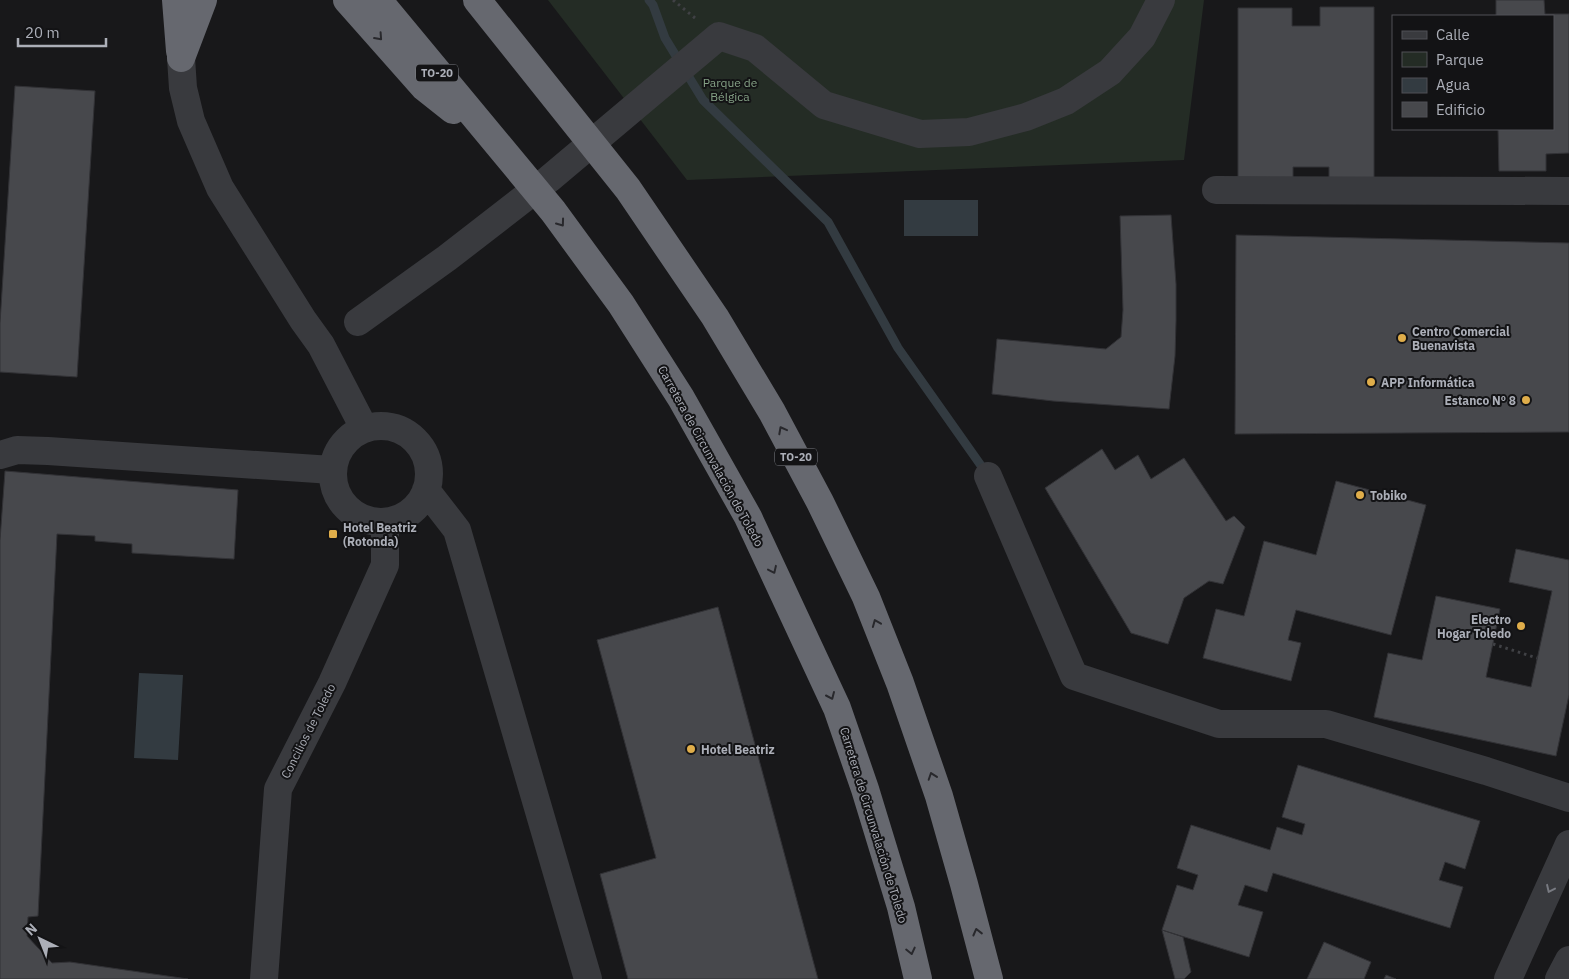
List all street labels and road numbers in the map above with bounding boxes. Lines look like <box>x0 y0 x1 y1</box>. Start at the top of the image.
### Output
road number: TO-20 <box>416 64 458 82</box>
street label: Carretera de Circunvalación de Toledo <box>655 363 767 549</box>
road number: TO-20 <box>775 448 817 466</box>
street label: Concilios de Toledo <box>278 681 339 781</box>
street label: Carretera de Circunvalación de Toledo <box>837 725 911 925</box>

